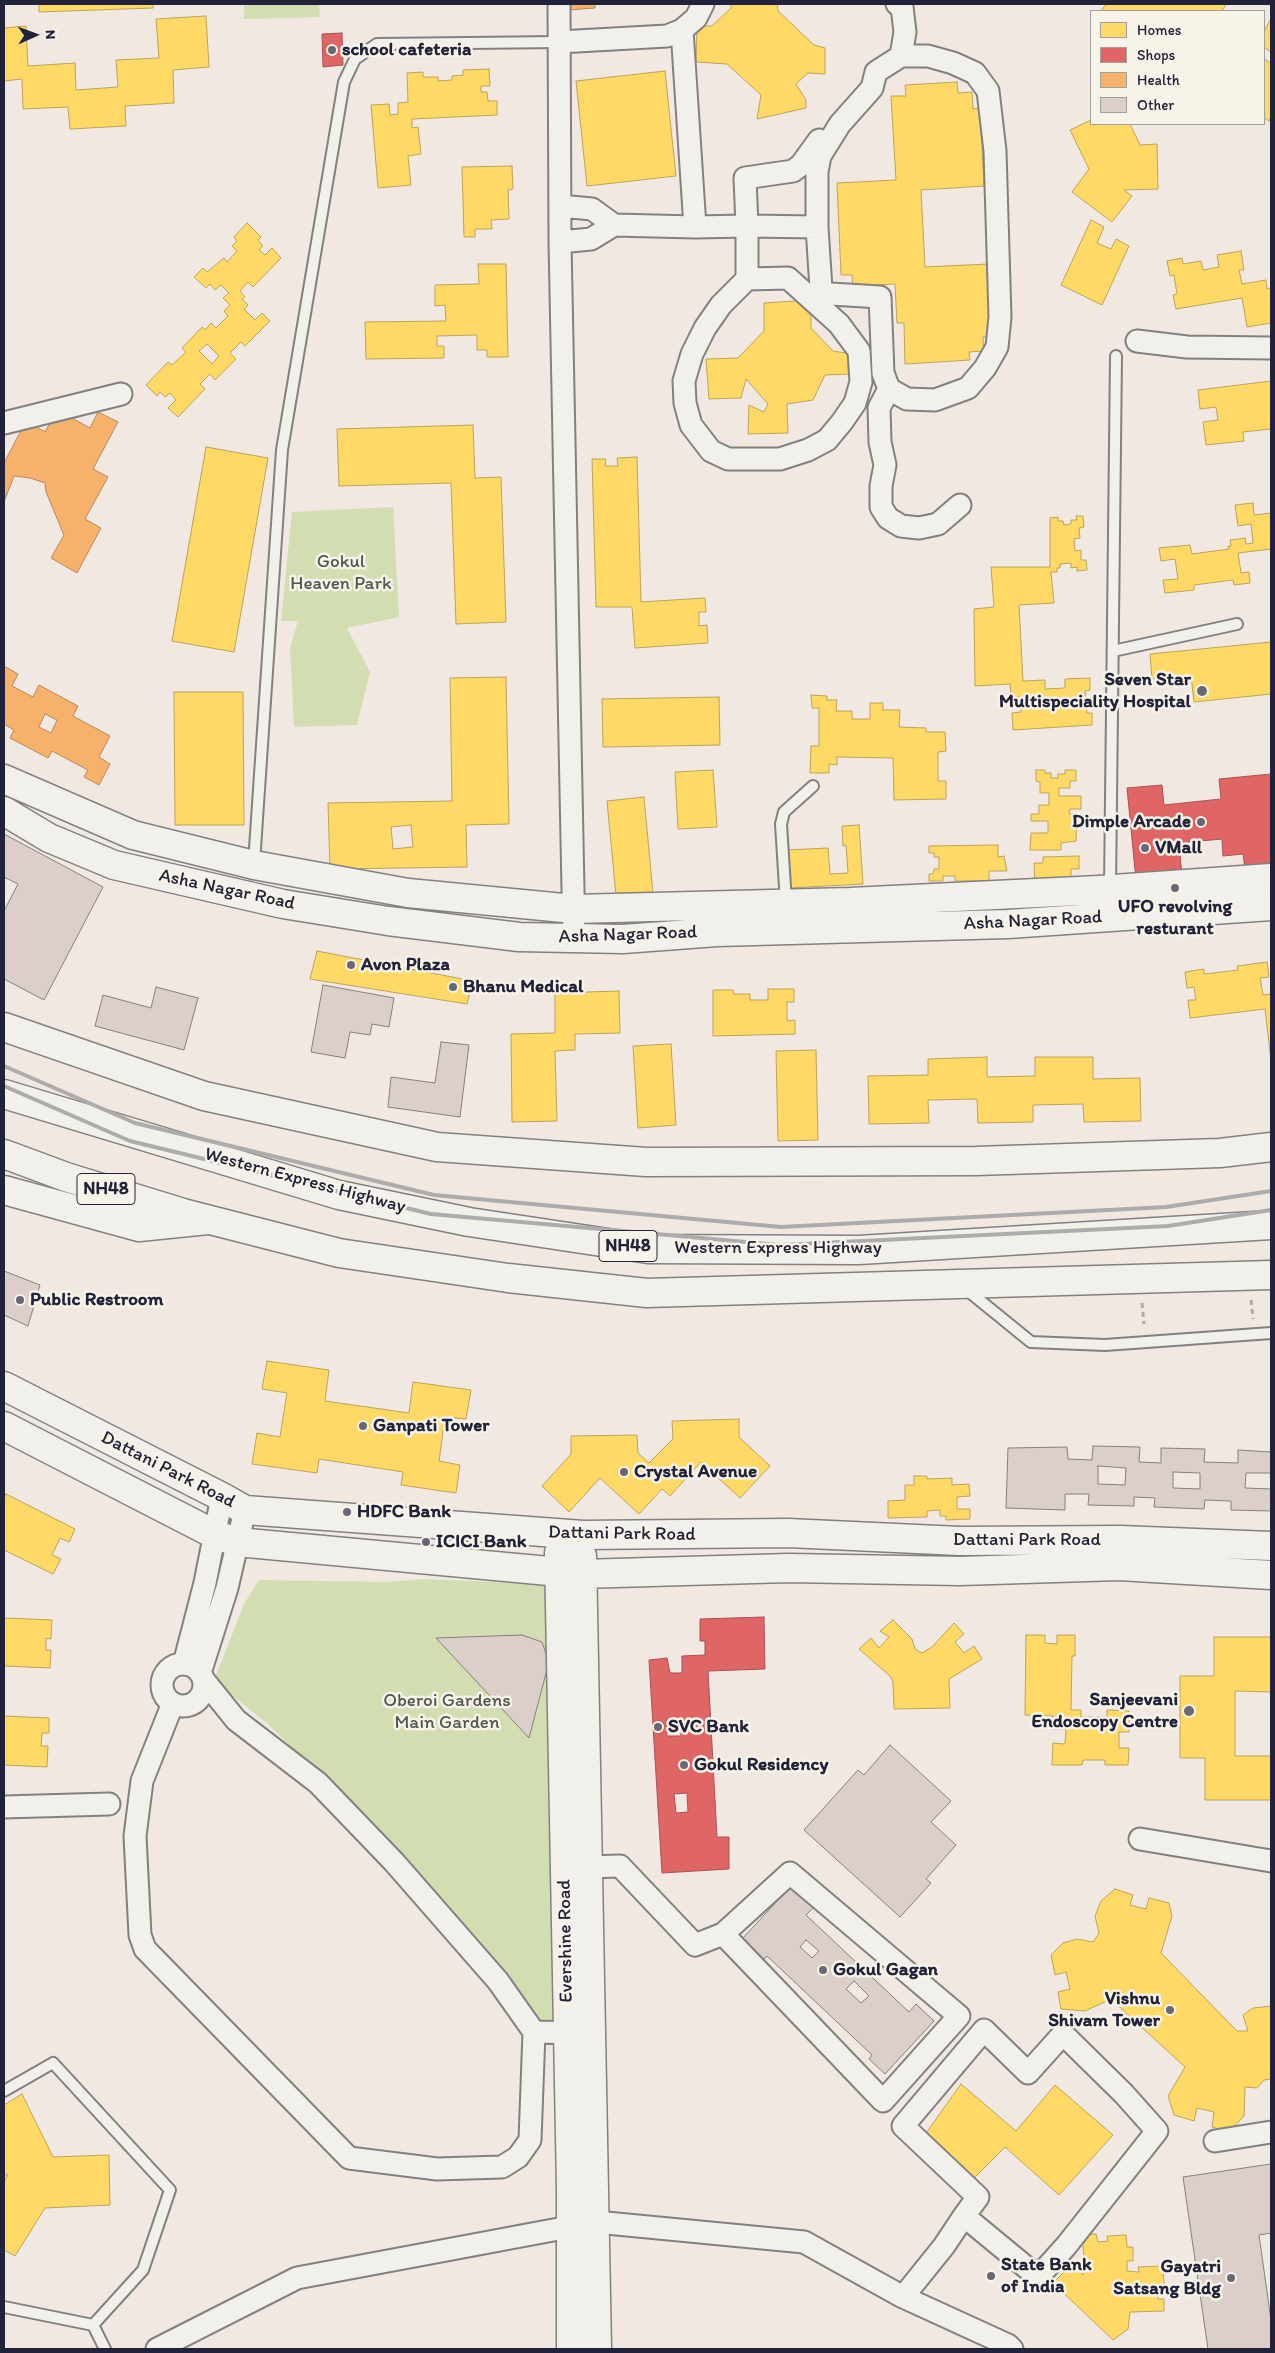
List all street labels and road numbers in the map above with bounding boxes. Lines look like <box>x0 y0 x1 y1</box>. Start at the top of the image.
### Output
street label: Asha Nagar Road <box>157 864 297 916</box>
street label: Asha Nagar Road <box>963 906 1103 936</box>
street label: Asha Nagar Road <box>558 921 698 949</box>
street label: Western Express Highway <box>202 1143 408 1219</box>
road number: NH48 <box>77 1174 135 1204</box>
road number: NH48 <box>599 1230 657 1262</box>
street label: Western Express Highway <box>674 1237 882 1259</box>
street label: Dattani Park Road <box>97 1426 239 1514</box>
street label: Dattani Park Road <box>548 1521 696 1547</box>
street label: Dattani Park Road <box>953 1529 1101 1551</box>
street label: Evershine Road <box>554 1879 578 2003</box>

